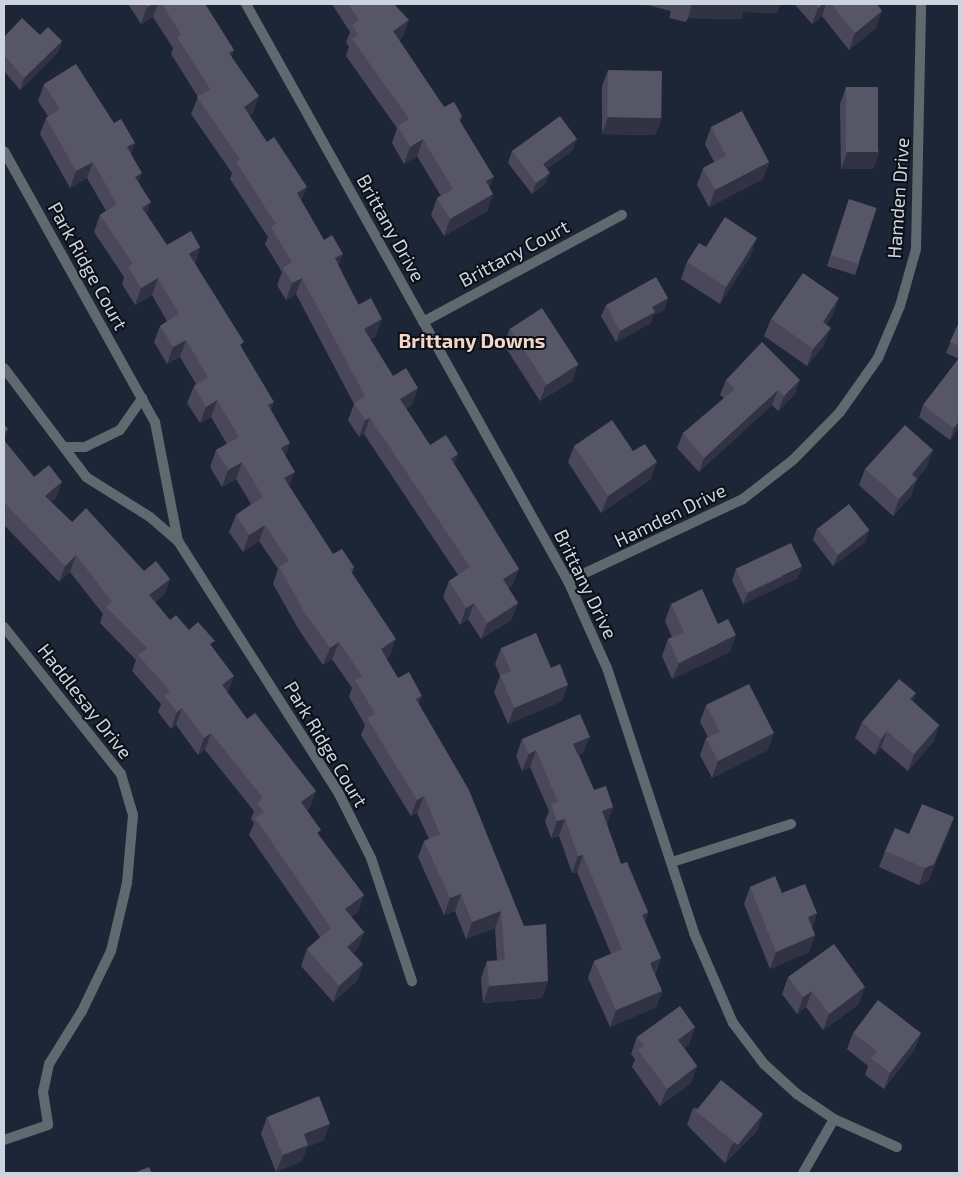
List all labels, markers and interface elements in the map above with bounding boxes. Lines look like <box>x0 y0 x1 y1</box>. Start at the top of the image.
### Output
street label: Hamden Drive <box>882 137 914 259</box>
street label: Brittany Drive <box>352 170 430 286</box>
street label: Park Ridge Court <box>43 198 133 334</box>
street label: Brittany Court <box>455 214 573 292</box>
district label: Brittany Downs <box>398 328 546 352</box>
street label: Hamden Drive <box>611 478 729 552</box>
street label: Brittany Drive <box>550 525 622 643</box>
street label: Haddlesay Drive <box>33 639 137 763</box>
street label: Park Ridge Court <box>279 677 373 811</box>

